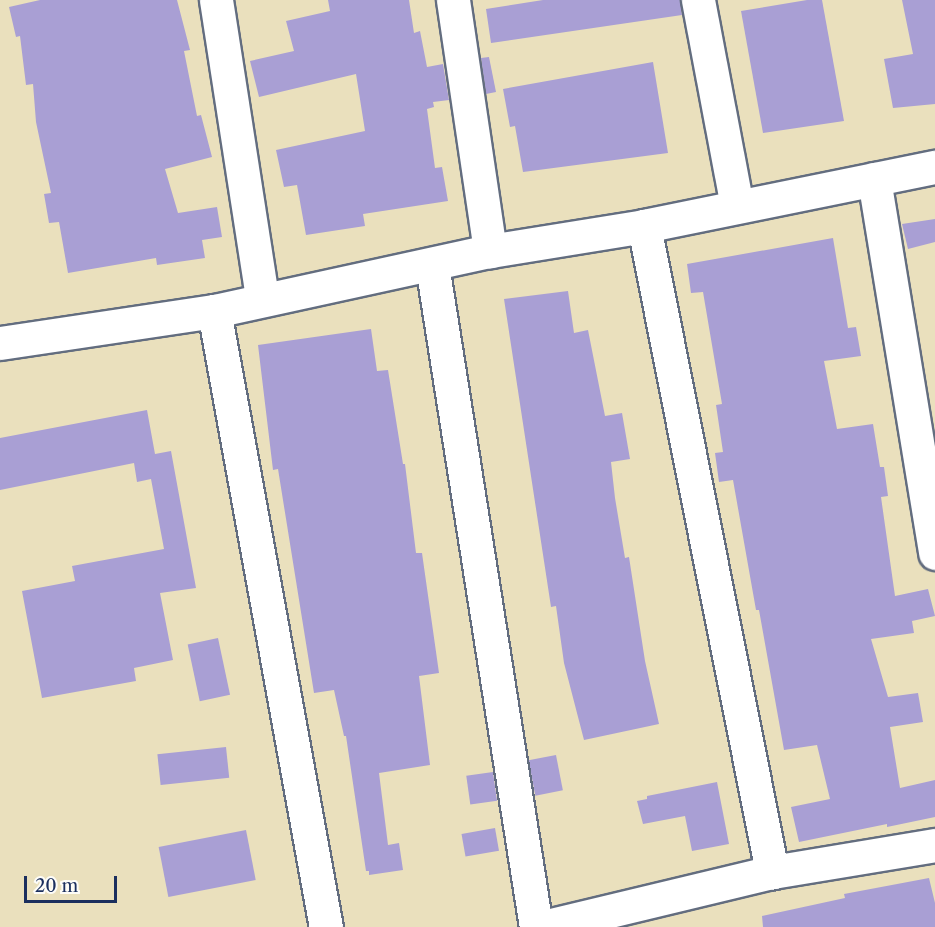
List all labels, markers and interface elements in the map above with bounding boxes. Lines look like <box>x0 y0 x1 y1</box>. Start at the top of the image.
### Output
scale bar <box>27 864 120 902</box>
text: 20 m <box>35 875 78 897</box>

